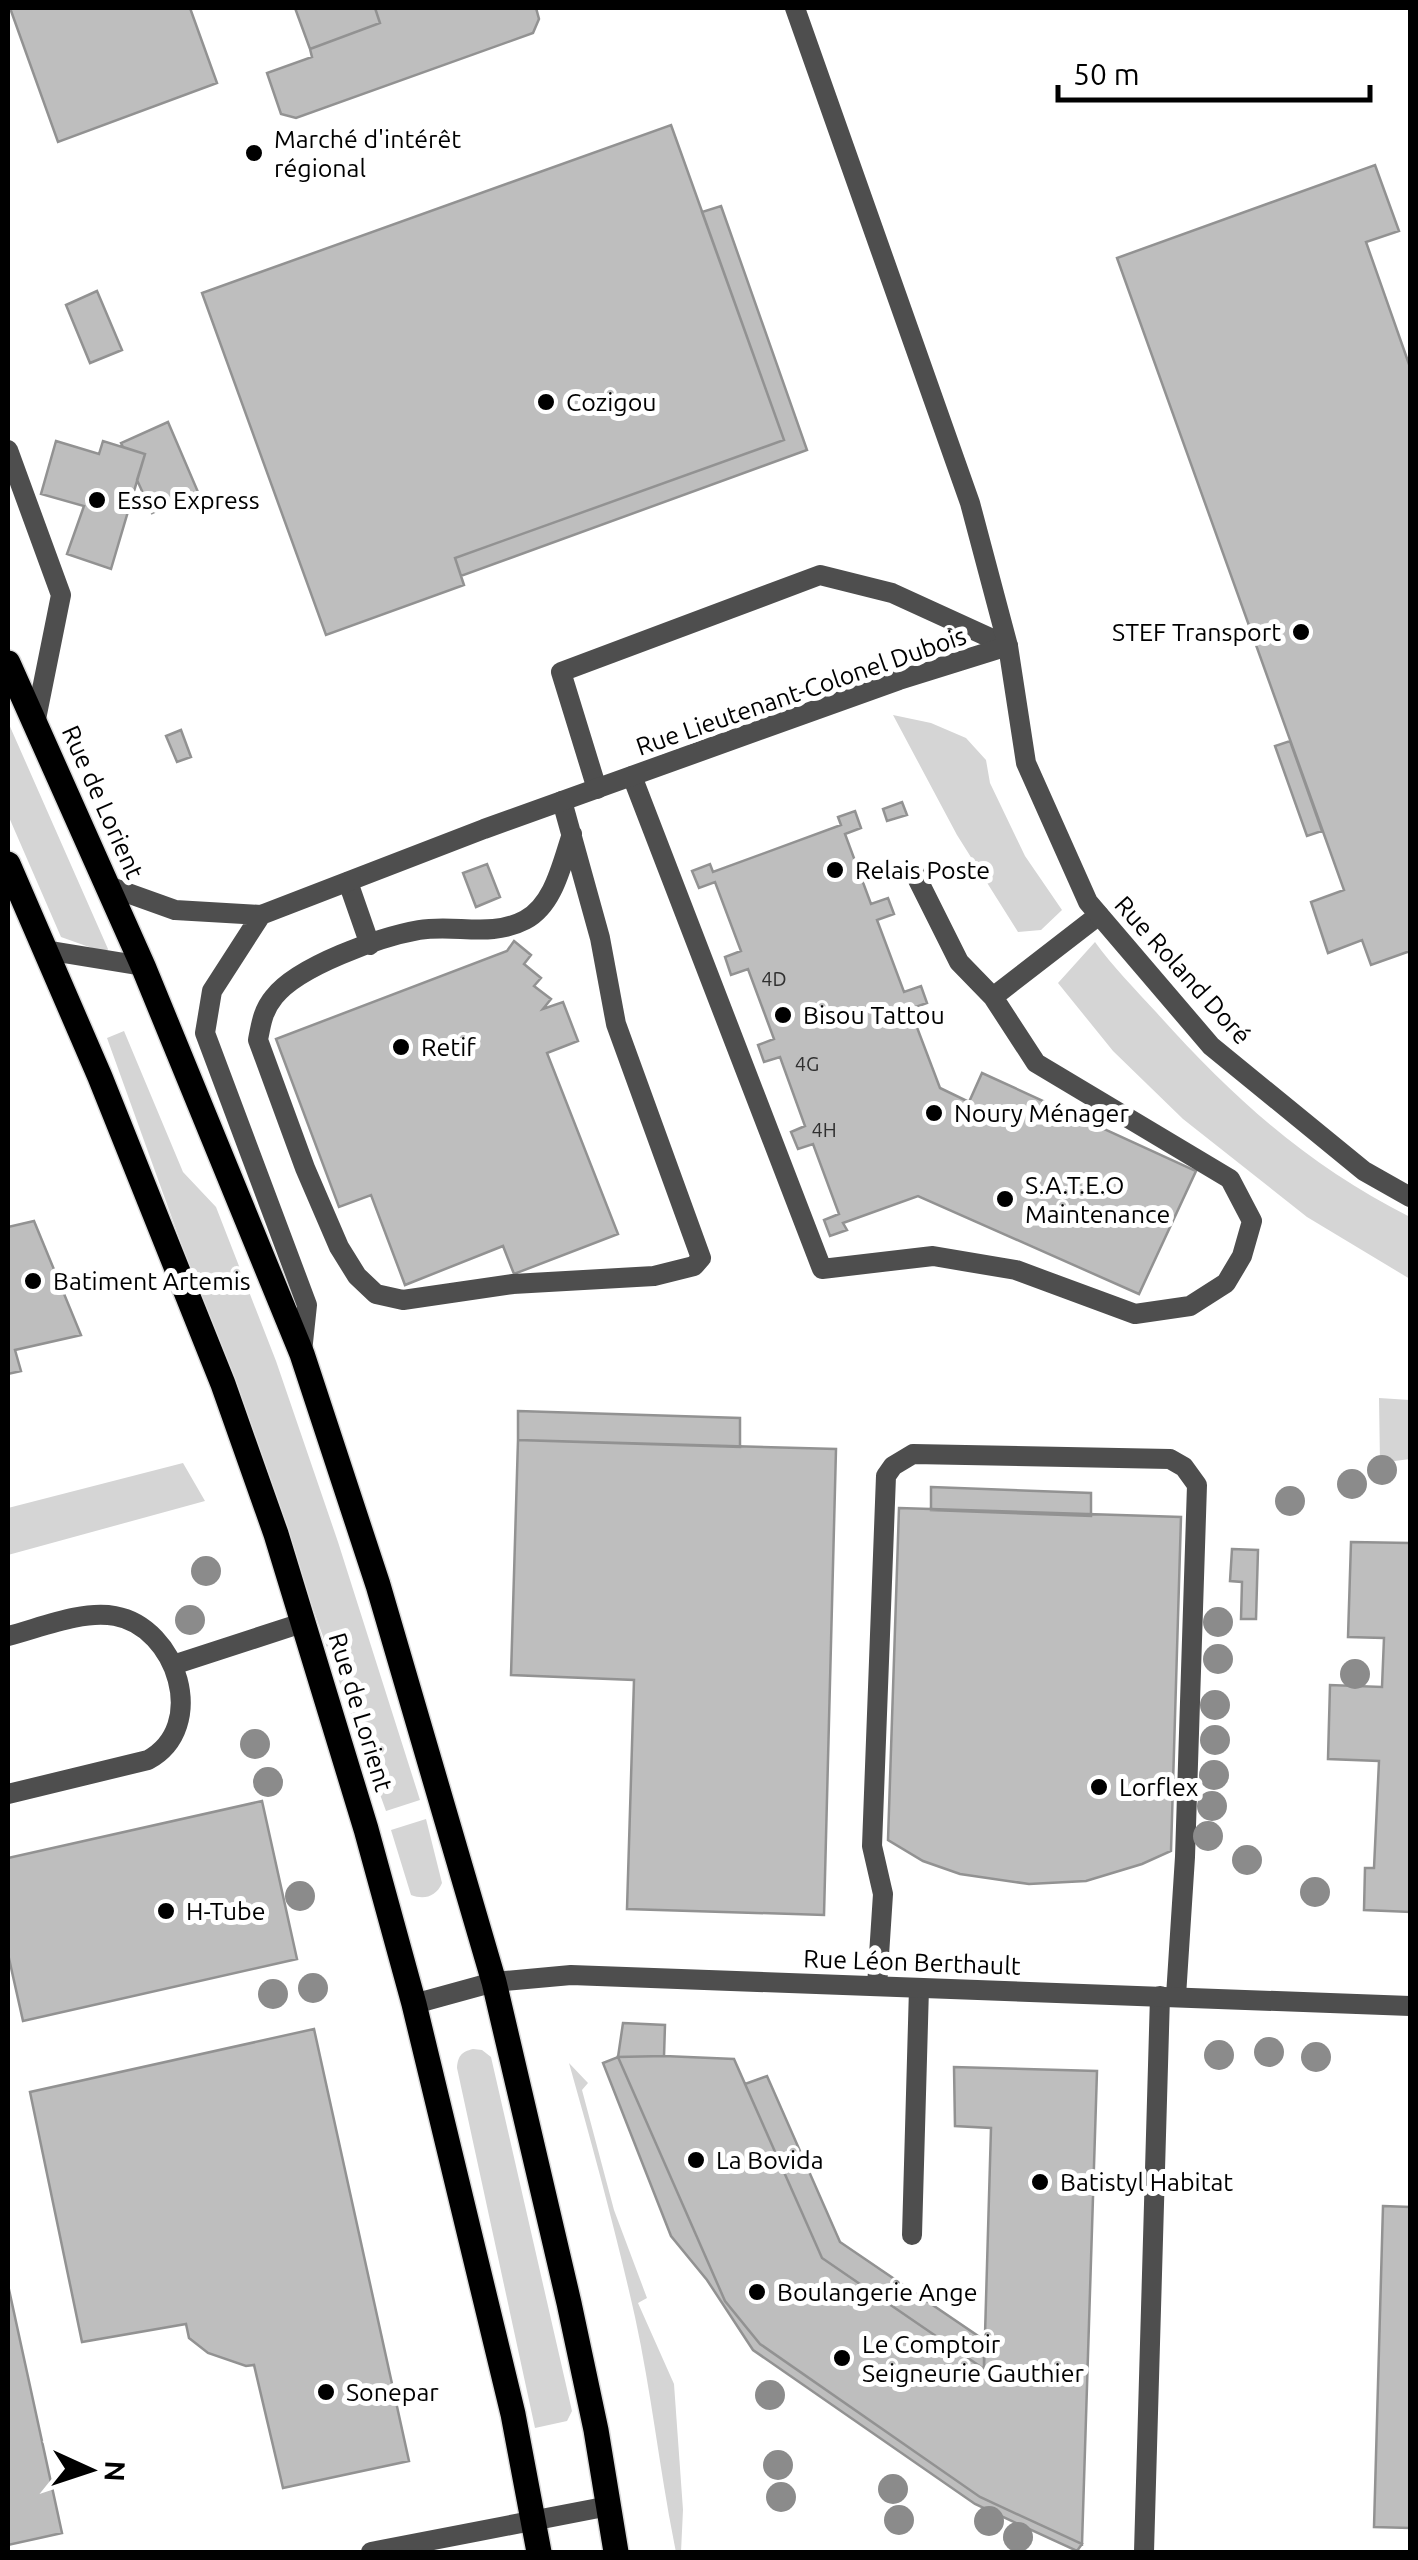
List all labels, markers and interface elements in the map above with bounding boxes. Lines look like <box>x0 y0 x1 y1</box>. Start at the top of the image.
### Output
scale bar <box>1058 40 1370 102</box>
text: 50 m <box>1073 57 1140 91</box>
place label: Marché d'intérêt régional <box>274 125 461 182</box>
marker: Marché d'intérêt régional <box>243 142 265 164</box>
place label: Cozigou <box>566 388 657 416</box>
marker: Cozigou <box>535 391 557 413</box>
place label: Esso Express <box>117 486 260 514</box>
marker: Esso Express <box>86 489 108 511</box>
place label: STEF Transport <box>1112 618 1281 646</box>
street label: Rue Lieutenant-Colonel Dubois <box>632 621 970 761</box>
marker: STEF Transport <box>1290 621 1312 643</box>
street label: Rue de Lorient <box>57 721 149 883</box>
place label: Relais Poste <box>855 856 990 884</box>
marker: Relais Poste <box>824 859 846 881</box>
street label: Rue Roland Doré <box>1109 890 1257 1050</box>
house number: 4D <box>761 967 787 990</box>
place label: Bisou Tattou <box>803 1001 945 1029</box>
marker: Bisou Tattou <box>772 1004 794 1026</box>
place label: Retif <box>421 1033 476 1061</box>
marker: Retif <box>390 1036 412 1058</box>
house number: 4G <box>795 1052 819 1075</box>
place label: Noury Ménager <box>954 1099 1129 1127</box>
marker: Noury Ménager <box>923 1102 945 1124</box>
house number: 4H <box>811 1118 837 1141</box>
place label: S.A.T.E.O Maintenance <box>1025 1171 1170 1228</box>
marker: S.A.T.E.O Maintenance <box>994 1188 1016 1210</box>
place label: Batiment Artemis <box>53 1267 251 1295</box>
marker: Batiment Artemis <box>22 1270 44 1292</box>
street label: Rue de Lorient <box>324 1629 398 1795</box>
place label: Lorflex <box>1119 1773 1198 1801</box>
marker: Lorflex <box>1088 1776 1110 1798</box>
place label: H-Tube <box>186 1897 266 1925</box>
marker: H-Tube <box>155 1900 177 1922</box>
street label: Rue Léon Berthault <box>803 1944 1021 1980</box>
place label: La Bovida <box>716 2146 824 2174</box>
marker: La Bovida <box>685 2149 707 2171</box>
place label: Batistyl Habitat <box>1060 2168 1233 2196</box>
marker: Batistyl Habitat <box>1029 2171 1051 2193</box>
place label: Boulangerie Ange <box>777 2278 977 2306</box>
marker: Boulangerie Ange <box>746 2281 768 2303</box>
place label: Le Comptoir Seigneurie Gauthier <box>862 2330 1084 2387</box>
marker: Le Comptoir Seigneurie Gauthier <box>831 2347 853 2369</box>
place label: Sonepar <box>346 2378 439 2406</box>
marker: Sonepar <box>315 2381 337 2403</box>
north arrow <box>40 2420 140 2520</box>
text: N <box>99 2460 131 2483</box>

